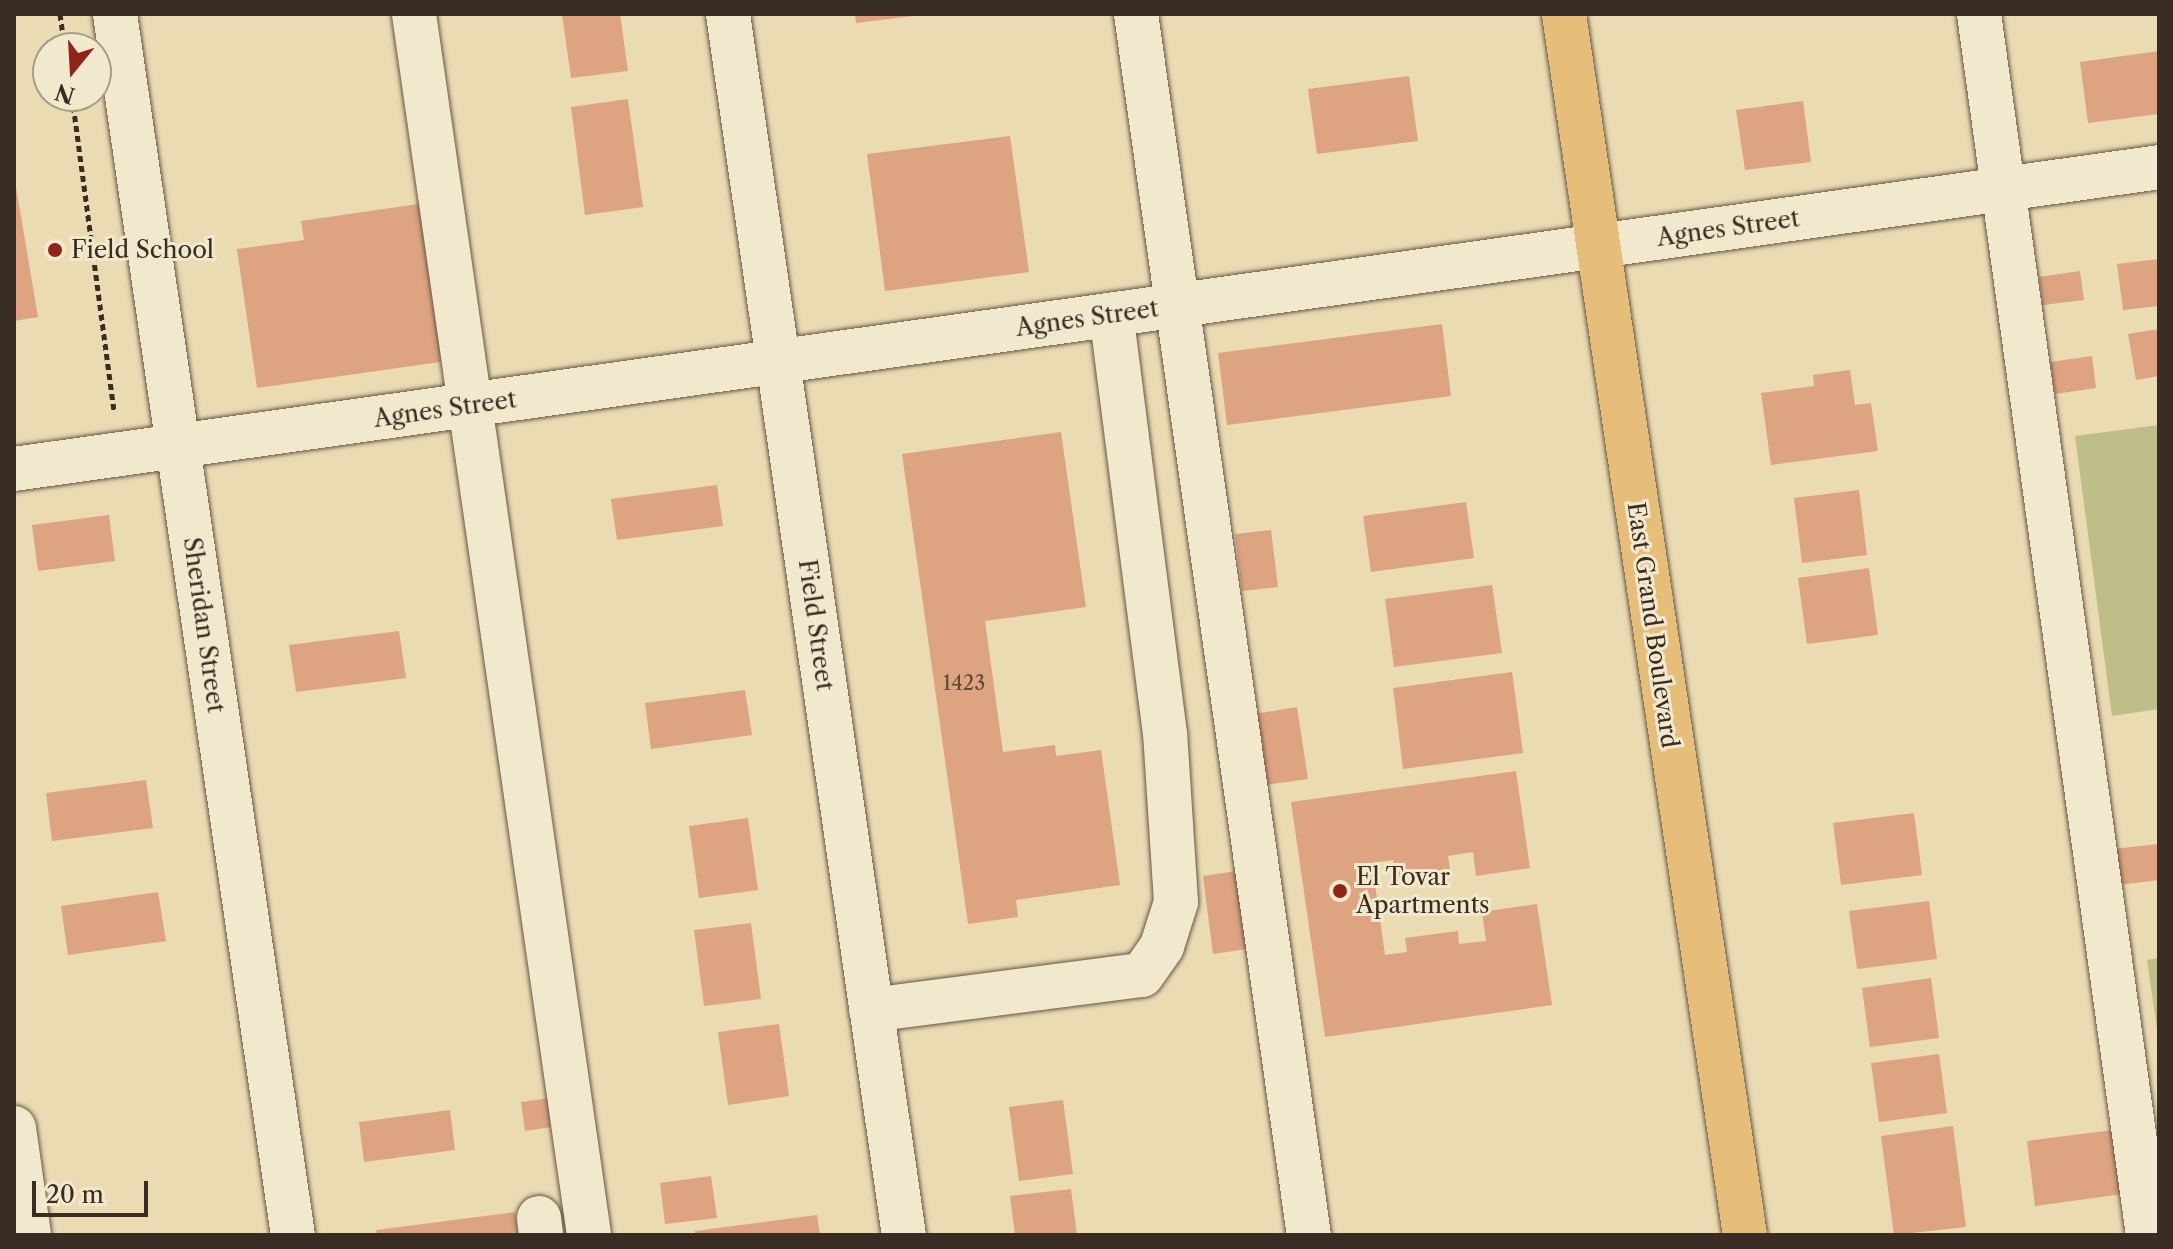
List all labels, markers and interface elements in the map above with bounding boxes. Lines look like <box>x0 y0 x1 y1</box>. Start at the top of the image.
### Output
north arrow <box>32 32 112 112</box>
text: N <box>52 78 78 109</box>
street label: Agnes Street <box>1655 204 1801 252</box>
place label: Field School <box>71 236 214 264</box>
marker: Field School <box>46 241 64 259</box>
street label: Agnes Street <box>1014 294 1160 342</box>
street label: Agnes Street <box>372 385 518 433</box>
street label: East Grand Boulevard <box>1621 500 1685 750</box>
street label: Sheridan Street <box>177 535 231 715</box>
street label: Field Street <box>793 557 839 693</box>
house number: 1423 <box>943 671 985 695</box>
place label: El Tovar Apartments <box>1356 863 1490 919</box>
marker: El Tovar Apartments <box>1331 882 1349 900</box>
scale bar <box>36 1165 152 1215</box>
text: 20 m <box>46 1180 104 1209</box>

